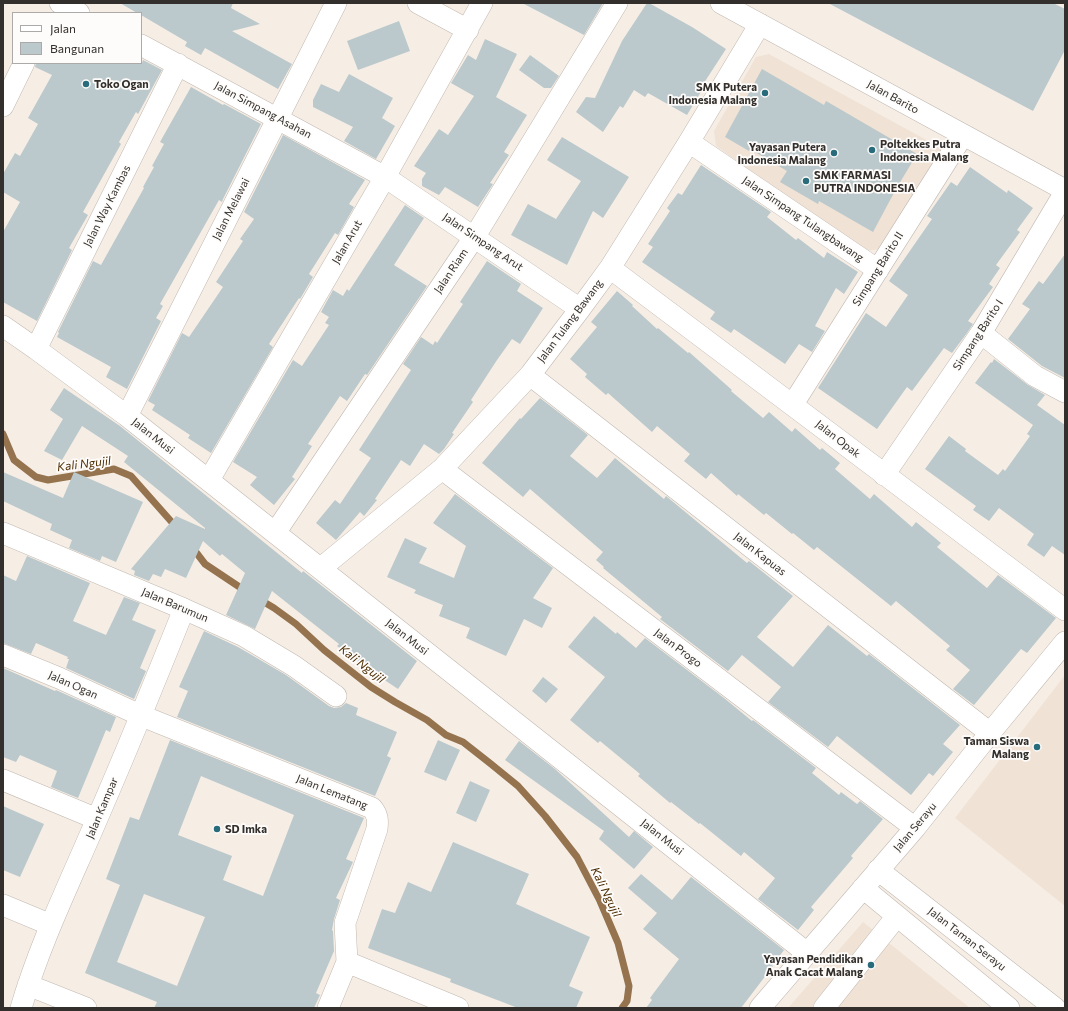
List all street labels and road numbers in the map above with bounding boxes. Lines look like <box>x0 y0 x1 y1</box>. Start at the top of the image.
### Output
street label: Jalan Barito <box>865 77 921 117</box>
street label: Jalan Simpang Asahan <box>212 79 314 141</box>
street label: Jalan Way Kambas <box>81 163 133 249</box>
street label: Jalan Simpang Tulangbawang <box>740 173 866 265</box>
street label: Jalan Melawai <box>210 176 252 242</box>
street label: Jalan Simpang Arut <box>440 210 526 274</box>
street label: Jalan Arut <box>329 218 365 266</box>
street label: Simpang Barito II <box>850 230 906 308</box>
street label: Jalan Riam <box>431 246 471 296</box>
street label: Jalan Tulang Bawang <box>534 277 606 365</box>
street label: Simpang Barito I <box>950 297 1006 373</box>
street label: Jalan Musi <box>129 415 177 457</box>
street label: Jalan Opak <box>813 417 863 461</box>
street label: Jalan Kapuas <box>731 530 789 578</box>
street label: Jalan Barumun <box>140 585 210 625</box>
street label: Jalan Musi <box>383 616 431 658</box>
street label: Jalan Progo <box>652 626 704 670</box>
street label: Jalan Ogan <box>46 668 100 702</box>
street label: Jalan Lematang <box>294 772 370 812</box>
street label: Jalan Kampar <box>83 775 121 841</box>
street label: Jalan Serayu <box>891 800 939 854</box>
street label: Jalan Musi <box>638 816 686 858</box>
street label: Jalan Taman Serayu <box>925 904 1009 974</box>

